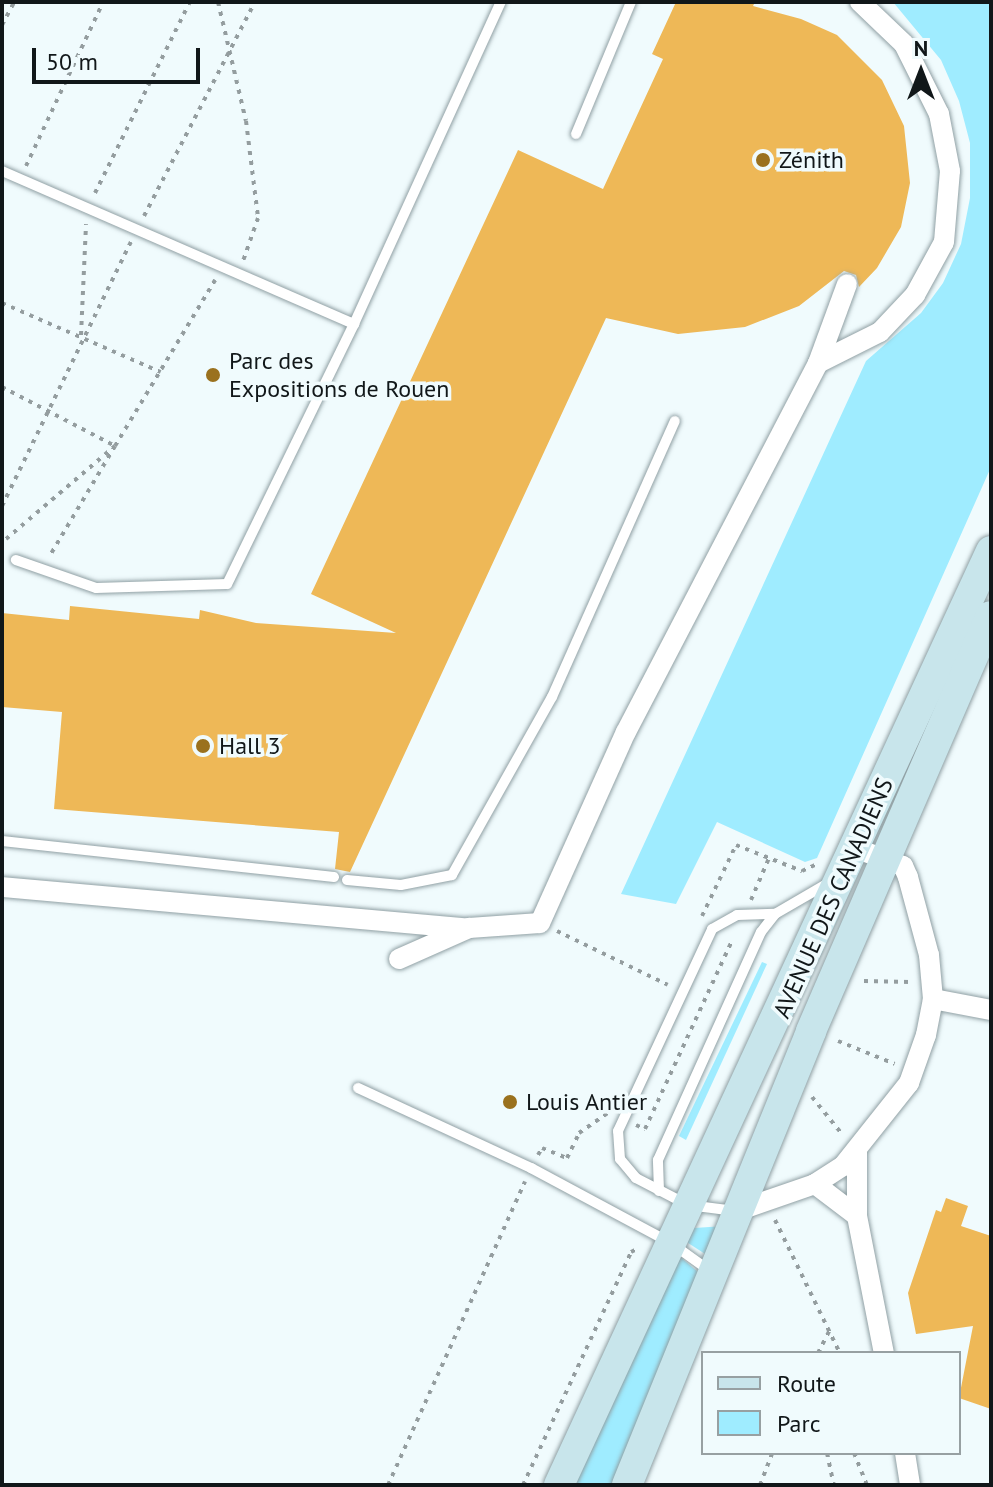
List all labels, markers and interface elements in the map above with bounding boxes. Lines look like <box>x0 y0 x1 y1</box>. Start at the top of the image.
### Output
scale bar <box>36 32 204 82</box>
north arrow <box>881 32 961 112</box>
text: N <box>914 34 928 62</box>
text: 50 m <box>46 46 98 77</box>
place label: Zénith <box>779 146 844 174</box>
marker: Zénith <box>754 151 772 169</box>
place label: Parc des Expositions de Rouen <box>229 347 449 403</box>
marker: Parc des Expositions de Rouen <box>204 366 222 384</box>
place label: Hall 3 <box>219 732 281 760</box>
marker: Hall 3 <box>194 737 212 755</box>
street label: AVENUE DES CANADIENS <box>767 773 899 1023</box>
place label: Louis Antier <box>526 1088 648 1116</box>
marker: Louis Antier <box>501 1093 519 1111</box>
legend <box>701 1351 961 1455</box>
text: Route <box>777 1368 836 1399</box>
text: Parc <box>777 1408 820 1439</box>

